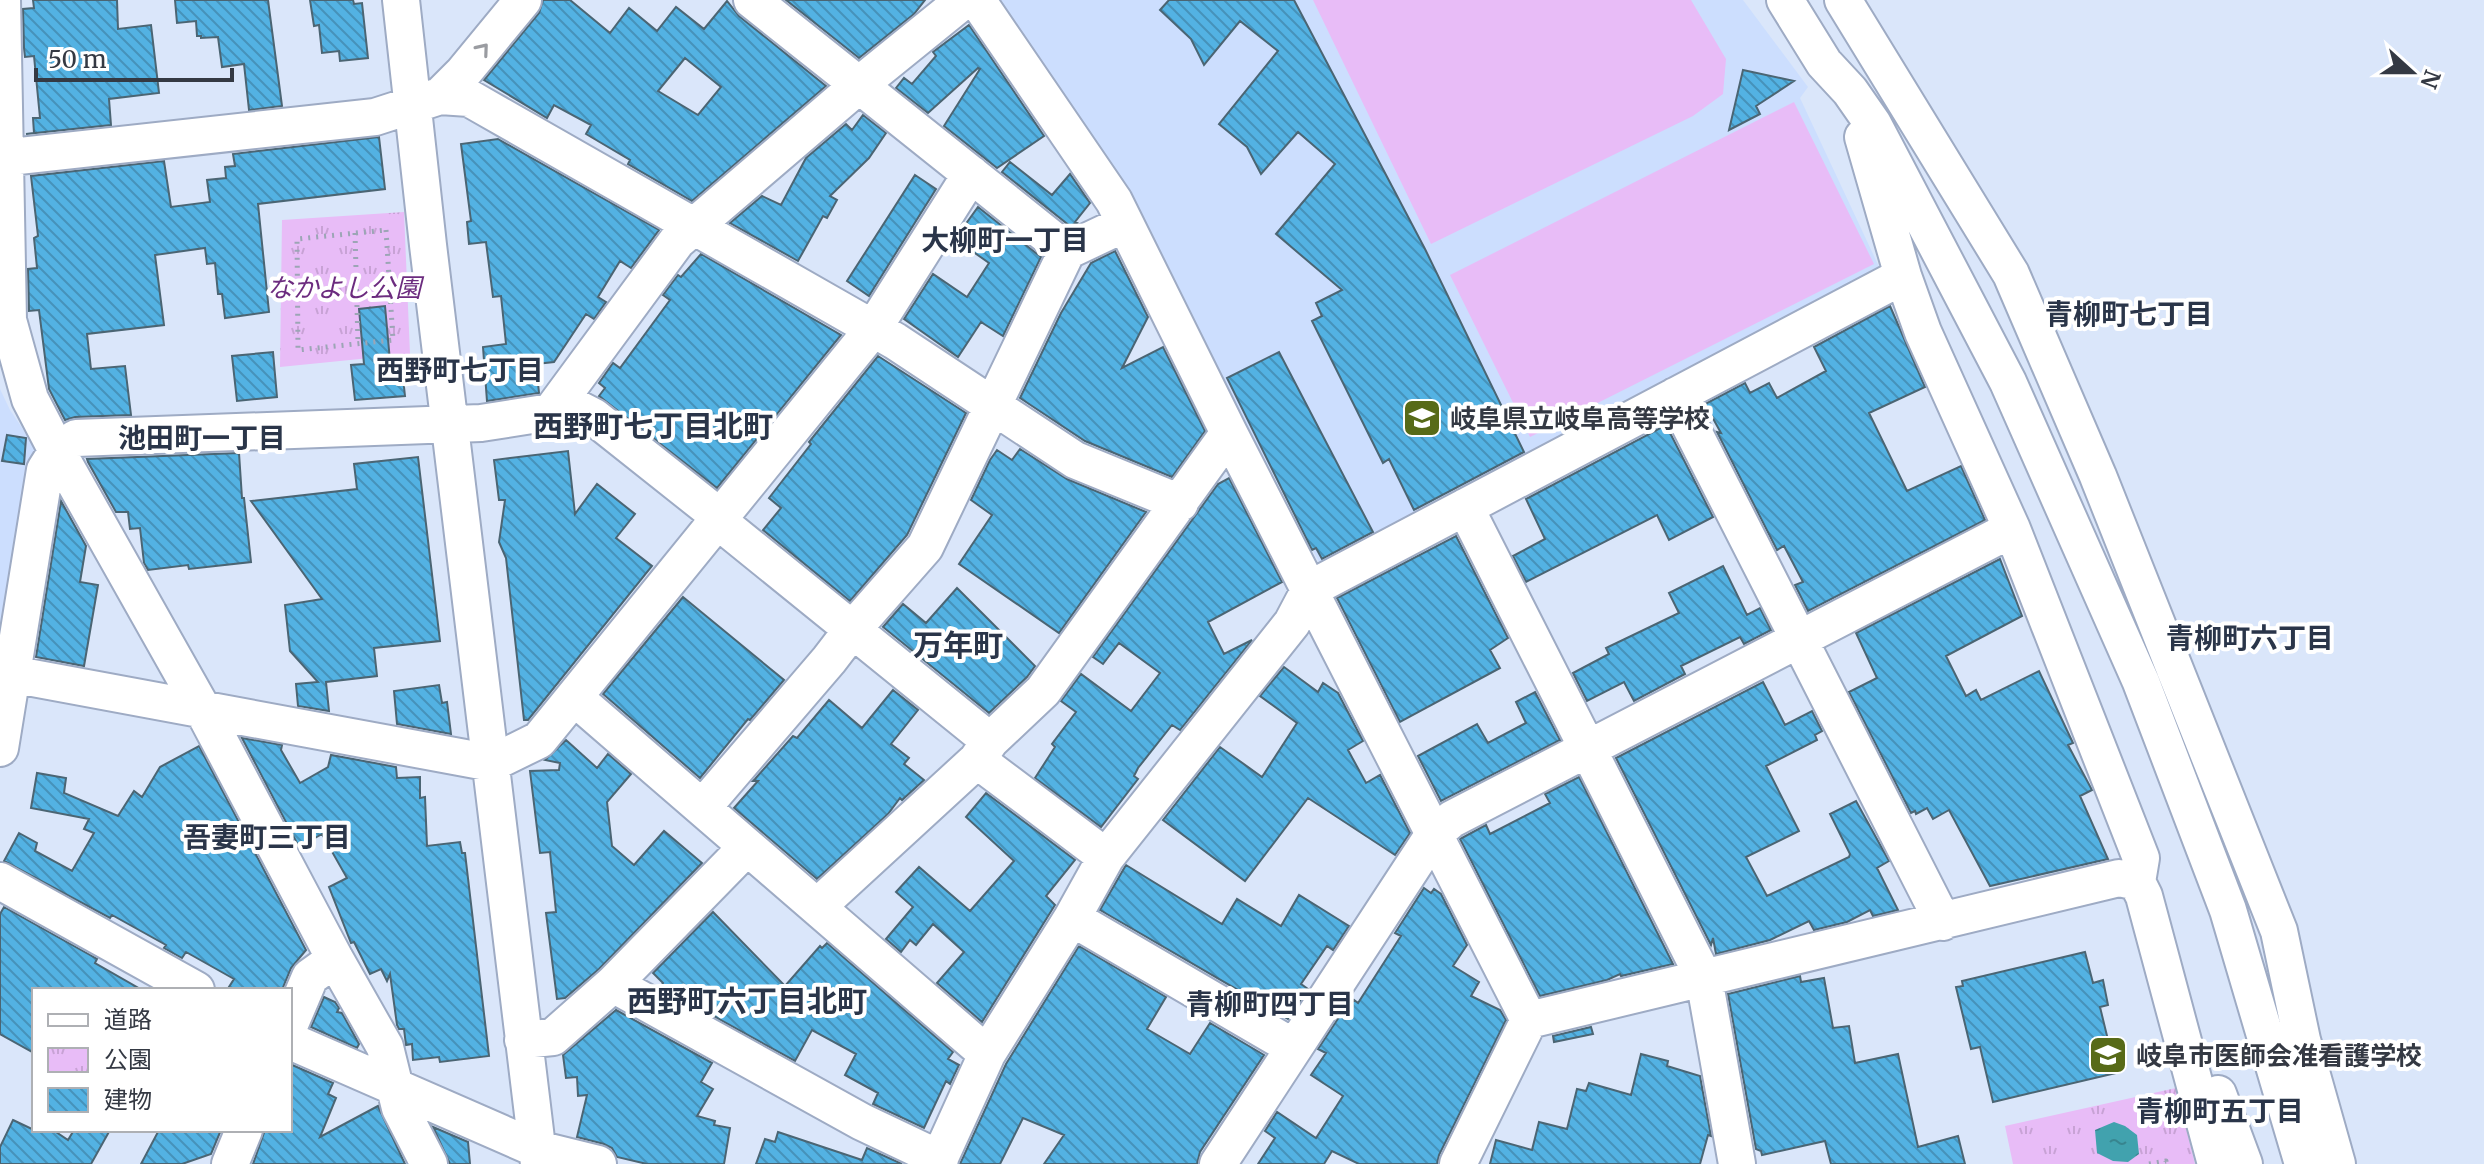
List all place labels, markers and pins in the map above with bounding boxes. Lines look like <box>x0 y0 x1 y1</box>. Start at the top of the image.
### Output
school or university icon: 岐阜県立岐阜高等学校 <box>1401 397 1443 439</box>
place label: 岐阜県立岐阜高等学校 <box>1450 402 1710 435</box>
school or university icon: 岐阜市医師会准看護学校 <box>2087 1034 2129 1076</box>
place label: 岐阜市医師会准看護学校 <box>2136 1039 2422 1072</box>

